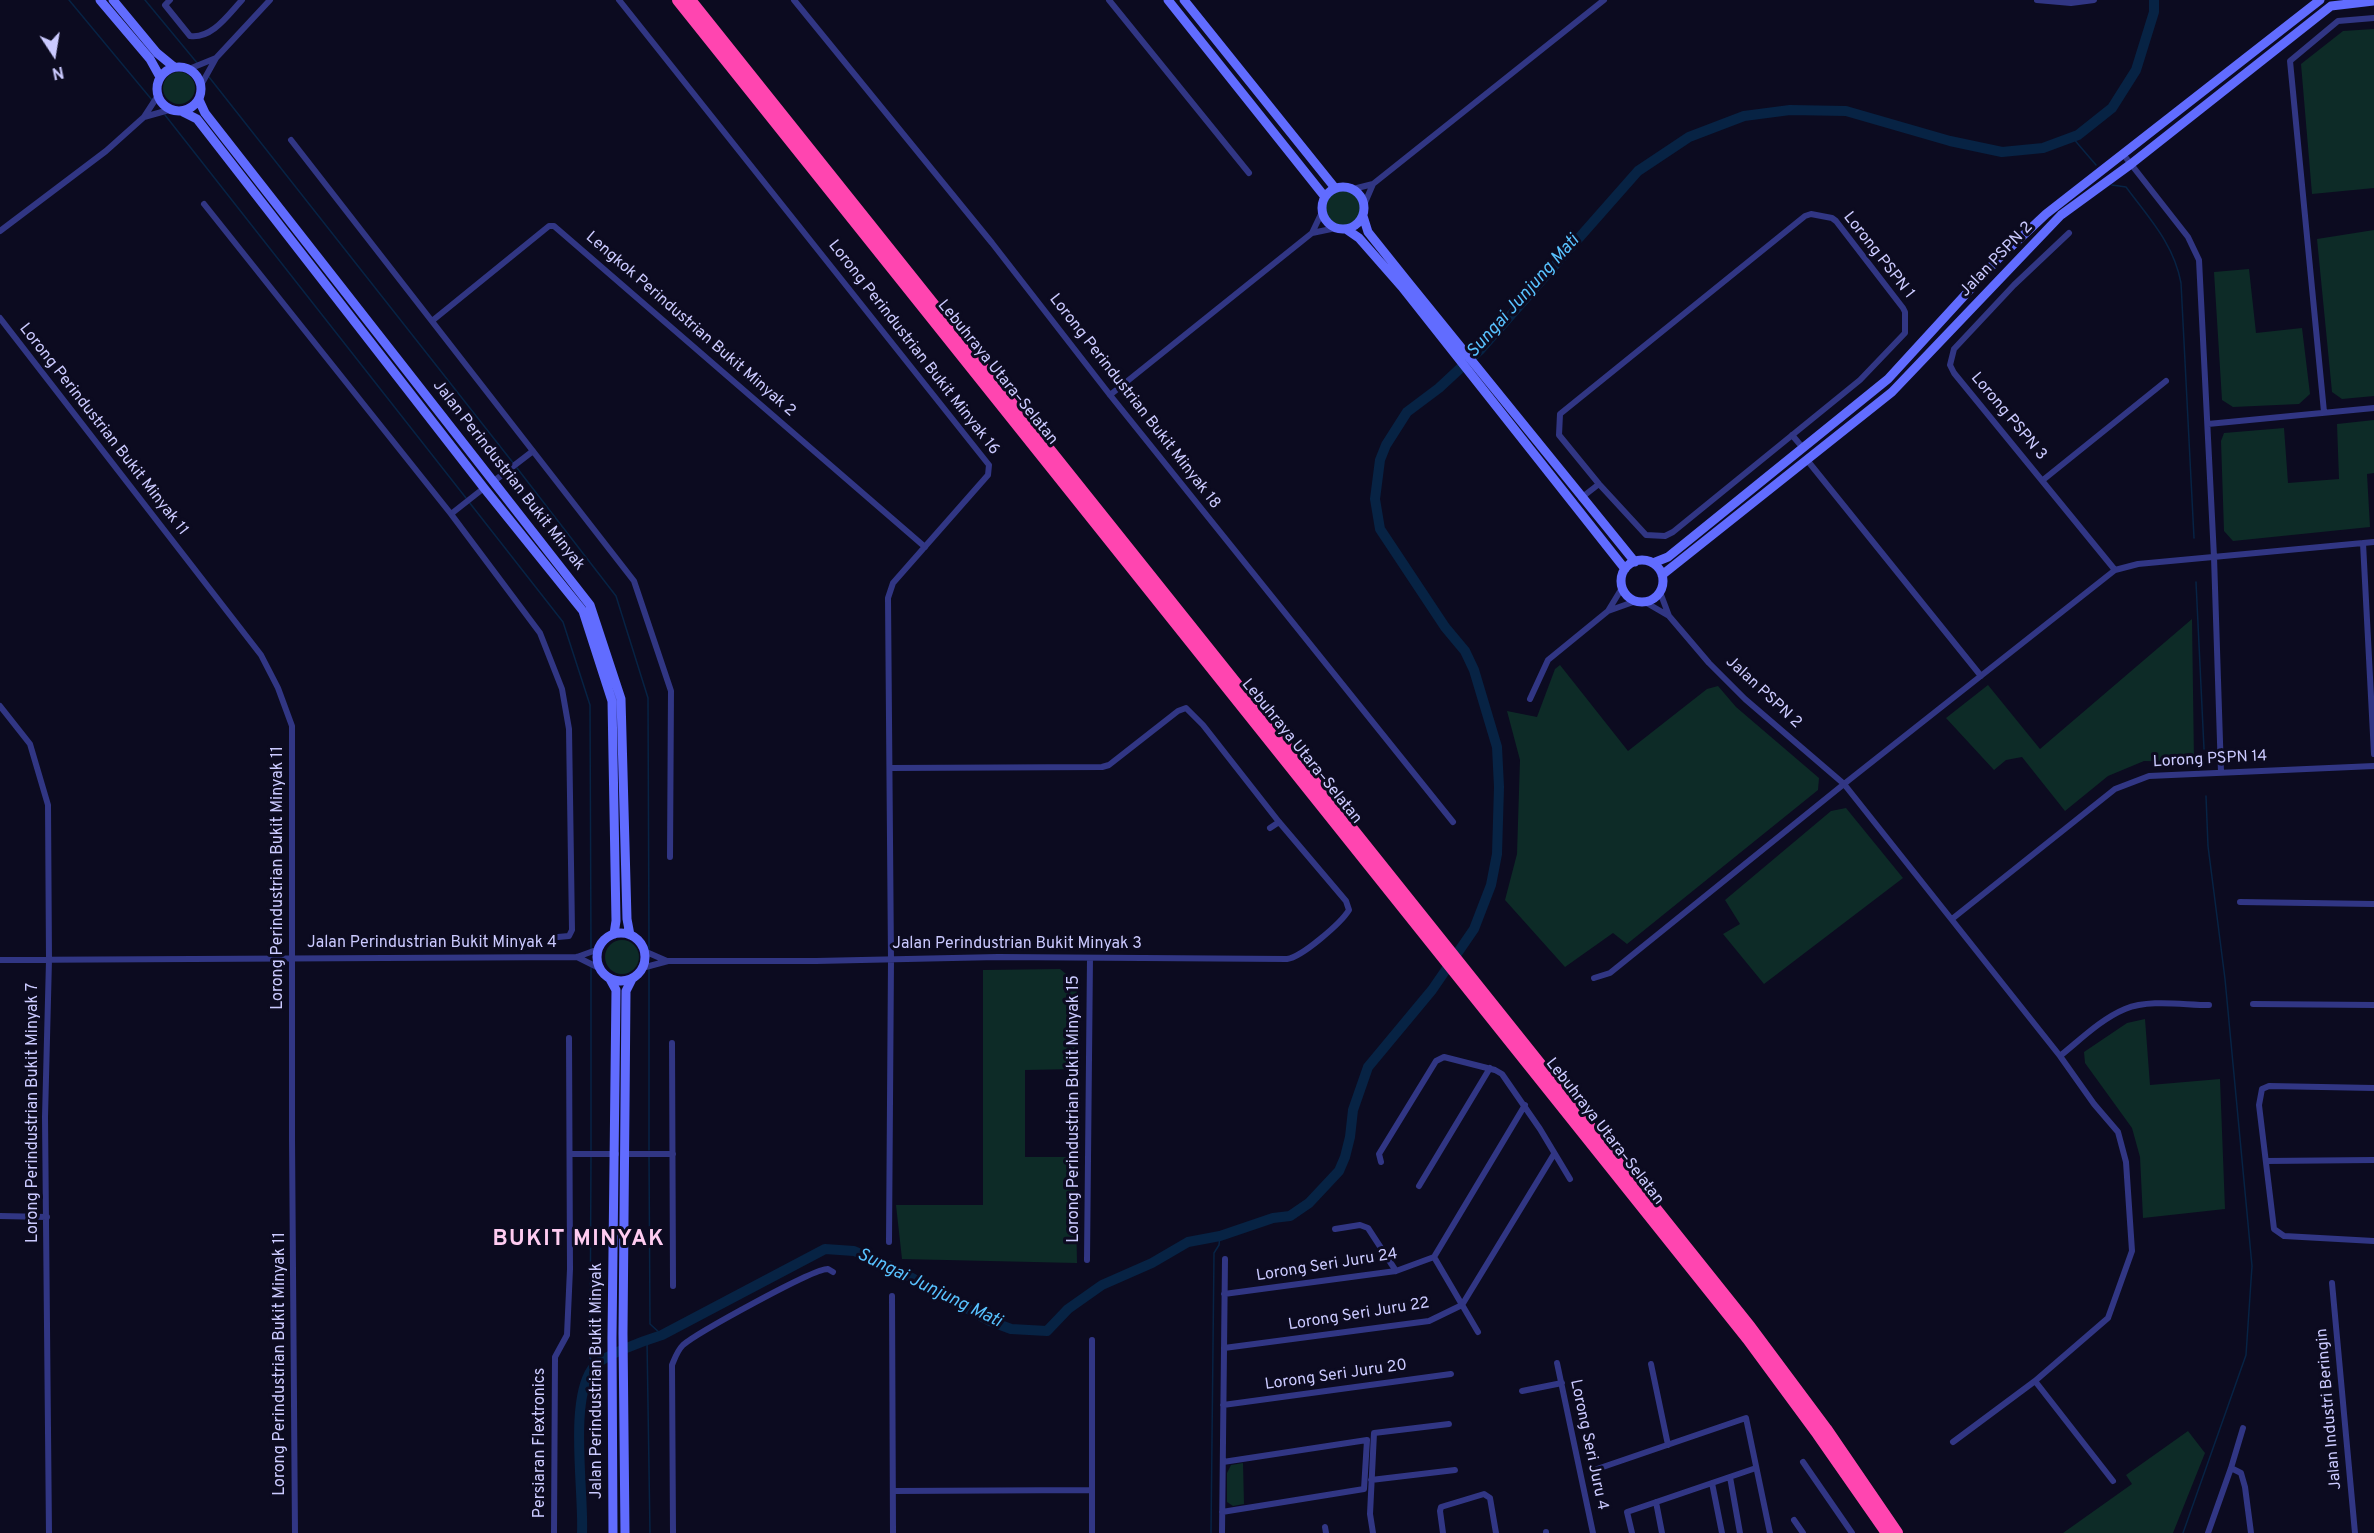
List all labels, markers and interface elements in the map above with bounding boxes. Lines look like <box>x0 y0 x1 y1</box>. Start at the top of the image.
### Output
north arrow <box>24 24 84 84</box>
text: N <box>50 61 65 83</box>
street label: Lorong PSPN 1 <box>1838 209 1918 303</box>
street label: Jalan PSPN 2 <box>1956 218 2038 302</box>
street label: Lengkok Perindustrian Bukit Minyak 2 <box>581 228 799 422</box>
water label: Sungai Junjung Mati <box>1463 231 1585 363</box>
street label: Lorong Perindustrian Bukit Minyak 16 <box>823 237 1003 459</box>
street label: Lorong Perindustrian Bukit Minyak 18 <box>1044 291 1224 513</box>
street label: Lebuhraya Utara–Selatan <box>933 297 1061 449</box>
street label: Lorong Perindustrian Bukit Minyak 11 <box>14 320 192 540</box>
street label: Lorong PSPN 3 <box>1966 369 2050 465</box>
street label: Jalan Perindustrian Bukit Minyak <box>428 377 588 575</box>
street label: Jalan PSPN 2 <box>1721 653 1805 733</box>
street label: Lebuhraya Utara–Selatan <box>1237 676 1365 828</box>
street label: Lorong Perindustrian Bukit Minyak 11 <box>269 746 289 1010</box>
street label: Lorong PSPN 14 <box>2152 747 2268 773</box>
street label: Jalan Perindustrian Bukit Minyak 4 <box>307 934 557 954</box>
street label: Jalan Perindustrian Bukit Minyak 3 <box>892 935 1142 955</box>
street label: Lorong Perindustrian Bukit Minyak 15 <box>1065 975 1085 1243</box>
street label: Lorong Perindustrian Bukit Minyak 7 <box>24 983 44 1243</box>
street label: Lebuhraya Utara–Selatan <box>1541 1055 1667 1209</box>
district label: BUKIT MINYAK <box>493 1228 665 1254</box>
street label: Lorong Perindustrian Bukit Minyak 11 <box>271 1232 291 1496</box>
water label: Sungai Junjung Mati <box>853 1245 1005 1333</box>
street label: Lorong Seri Juru 24 <box>1255 1245 1399 1287</box>
street label: Jalan Perindustrian Bukit Minyak <box>588 1263 608 1499</box>
street label: Lorong Seri Juru 22 <box>1287 1294 1431 1336</box>
street label: Jalan Industri Beringin <box>2313 1327 2347 1491</box>
street label: Lorong Seri Juru 20 <box>1264 1357 1408 1395</box>
street label: Persiaran Flextronics <box>531 1368 551 1518</box>
street label: Lorong Seri Juru 4 <box>1565 1378 1611 1512</box>

